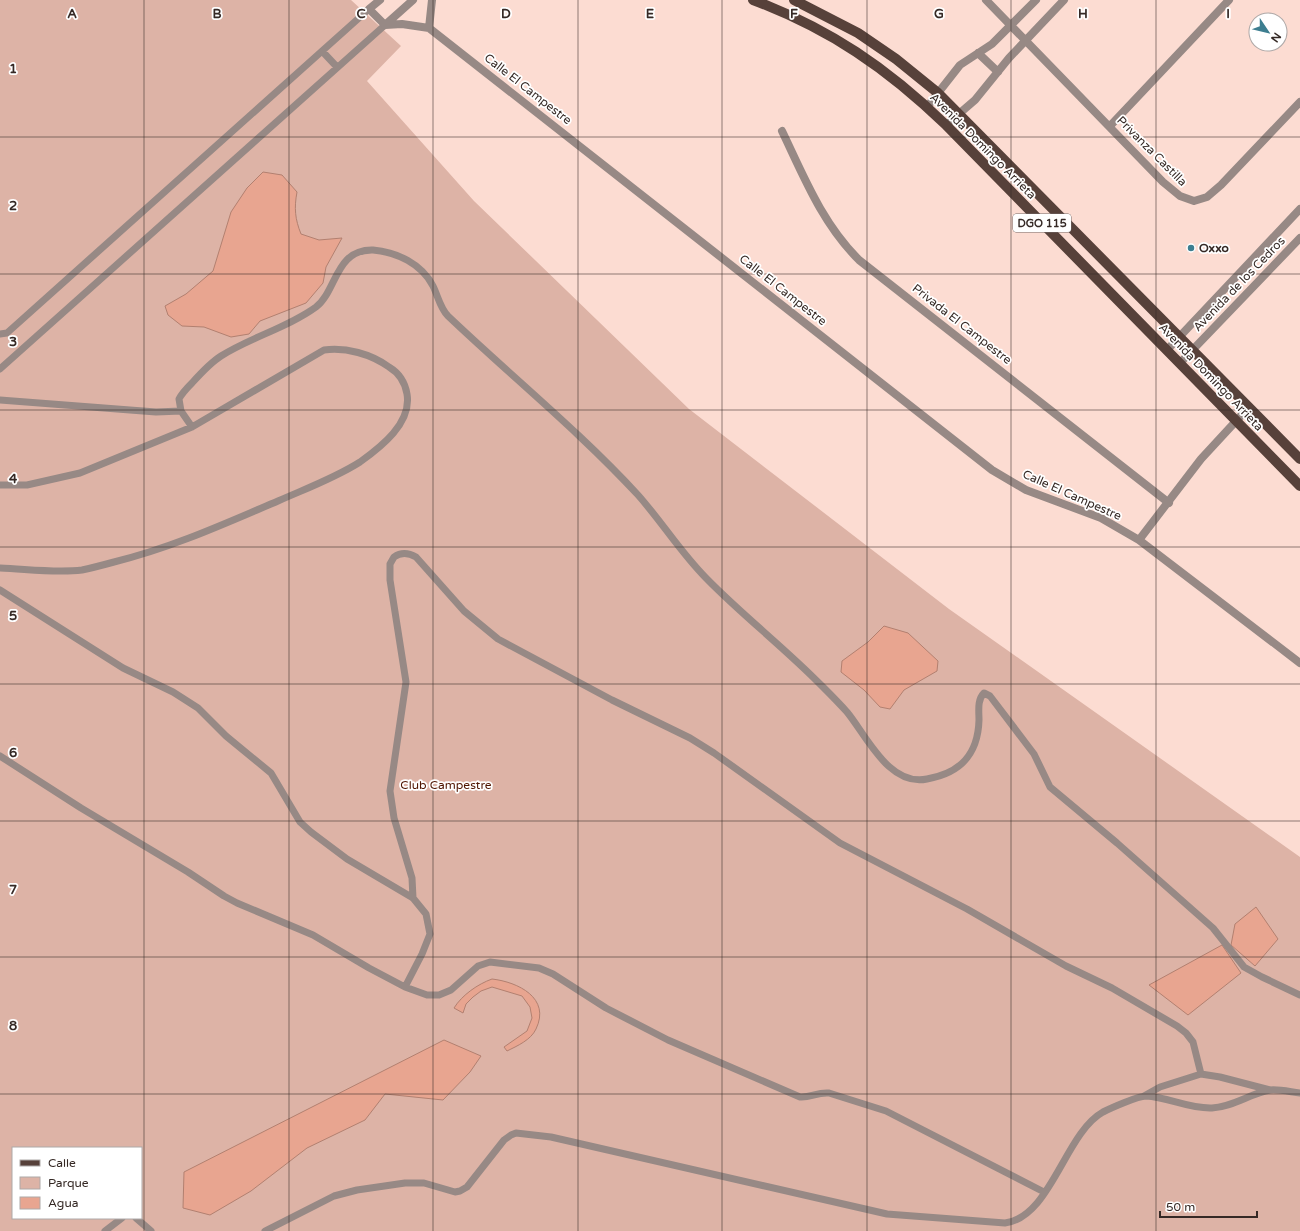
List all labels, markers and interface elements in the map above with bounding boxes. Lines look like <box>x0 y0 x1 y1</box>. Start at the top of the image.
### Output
text: A <box>67 6 77 22</box>
text: B <box>212 6 222 22</box>
text: C <box>356 6 366 22</box>
text: D <box>501 6 511 22</box>
text: E <box>646 6 654 22</box>
text: F <box>790 6 798 22</box>
text: G <box>934 6 944 22</box>
text: H <box>1078 6 1088 22</box>
text: I <box>1226 6 1230 22</box>
north arrow <box>1248 12 1288 52</box>
text: N <box>1268 30 1284 45</box>
street label: Calle El Campestre <box>482 51 575 127</box>
text: 1 <box>9 61 17 77</box>
street label: Avenida Domingo Arrieta <box>927 90 1039 202</box>
street label: Privanza Castilla <box>1114 113 1190 189</box>
text: 2 <box>9 198 17 214</box>
road number: DGO 115 <box>1013 214 1071 232</box>
street label: Avenida de los Cedros <box>1190 234 1288 334</box>
place label: Oxxo <box>1199 241 1229 255</box>
marker: Oxxo <box>1186 243 1196 253</box>
street label: Calle El Campestre <box>737 252 830 328</box>
street label: Privada El Campestre <box>910 281 1014 367</box>
street label: Avenida Domingo Arrieta <box>1156 320 1266 434</box>
text: 3 <box>9 334 17 350</box>
street label: Calle El Campestre <box>1020 467 1124 523</box>
text: 4 <box>9 471 18 487</box>
text: 5 <box>9 608 17 624</box>
text: 6 <box>9 745 17 761</box>
park label: Club Campestre <box>400 778 492 792</box>
text: 7 <box>9 882 17 898</box>
text: 8 <box>9 1018 17 1034</box>
legend <box>12 1147 142 1219</box>
text: Calle <box>48 1156 76 1170</box>
text: Parque <box>48 1176 89 1190</box>
scale bar <box>1160 1193 1257 1219</box>
text: Agua <box>48 1196 78 1210</box>
text: 50 m <box>1166 1200 1195 1214</box>

